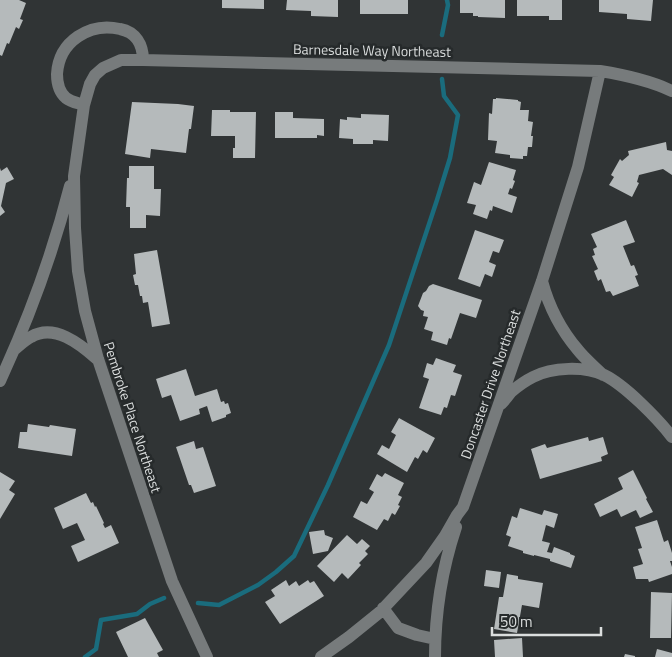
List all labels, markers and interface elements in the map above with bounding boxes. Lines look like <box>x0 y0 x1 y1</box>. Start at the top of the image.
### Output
street label: Barnesdale Way Northeast <box>293 38 451 62</box>
street label: Doncaster Drive Northeast <box>455 306 525 462</box>
street label: Pembroke Place Northeast <box>99 339 167 495</box>
scale bar <box>492 604 601 636</box>
text: 50 m <box>500 610 533 633</box>

